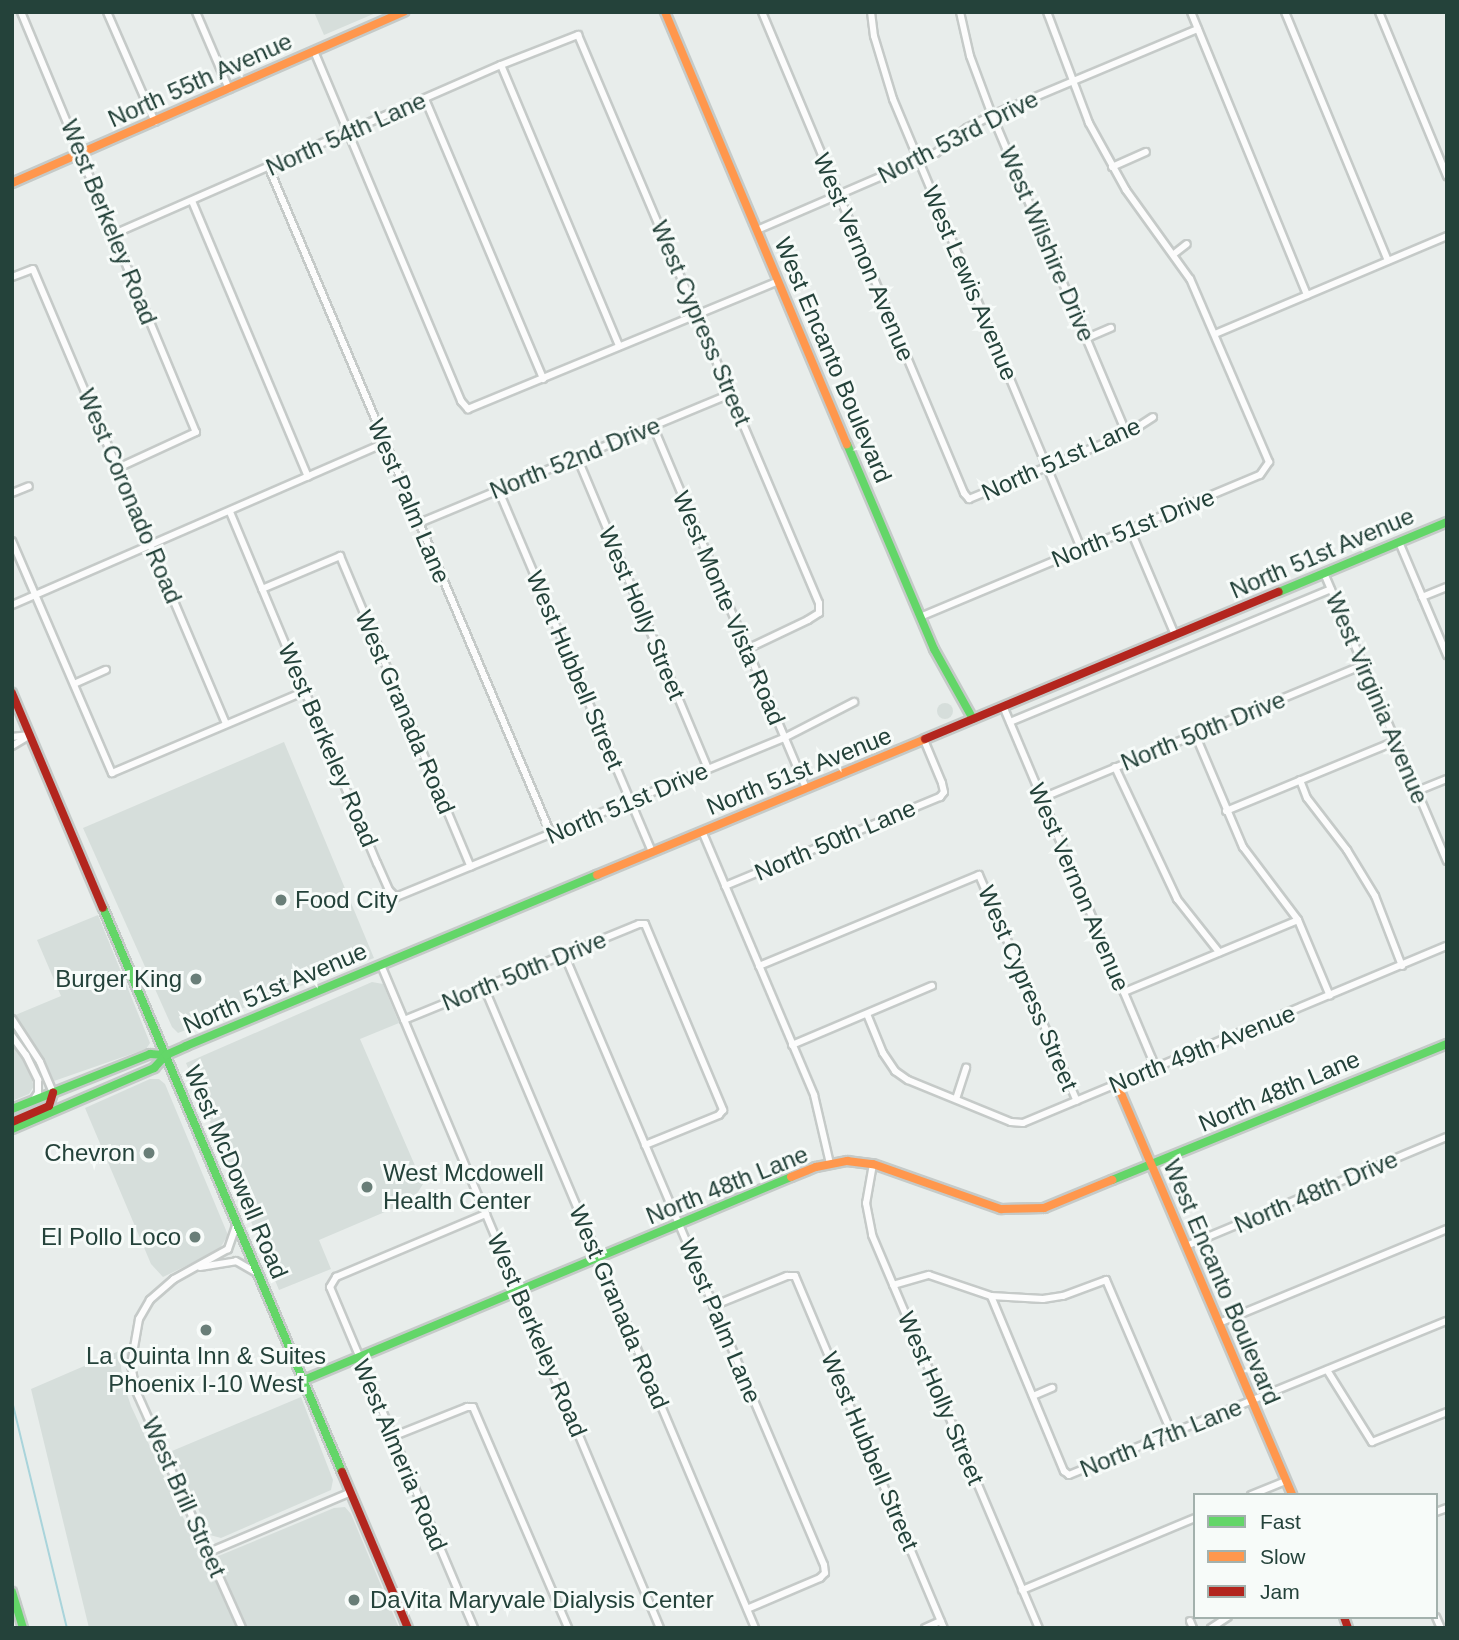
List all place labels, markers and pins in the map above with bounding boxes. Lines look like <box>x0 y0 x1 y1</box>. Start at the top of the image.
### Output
place label: Food City <box>295 886 398 914</box>
marker: Food City <box>273 892 289 908</box>
place label: Burger King <box>55 965 182 993</box>
marker: Burger King <box>188 971 204 987</box>
place label: Chevron <box>44 1139 135 1167</box>
marker: Chevron <box>141 1145 157 1161</box>
place label: West Mcdowell Health Center <box>383 1159 544 1215</box>
marker: West Mcdowell Health Center <box>357 1177 377 1197</box>
place label: El Pollo Loco <box>41 1223 181 1251</box>
marker: El Pollo Loco <box>187 1229 203 1245</box>
marker: La Quinta Inn & Suites Phoenix I-10 West <box>198 1322 214 1338</box>
place label: La Quinta Inn & Suites Phoenix I-10 West <box>86 1342 326 1398</box>
place label: DaVita Maryvale Dialysis Center <box>370 1586 714 1614</box>
marker: DaVita Maryvale Dialysis Center <box>344 1590 364 1610</box>

